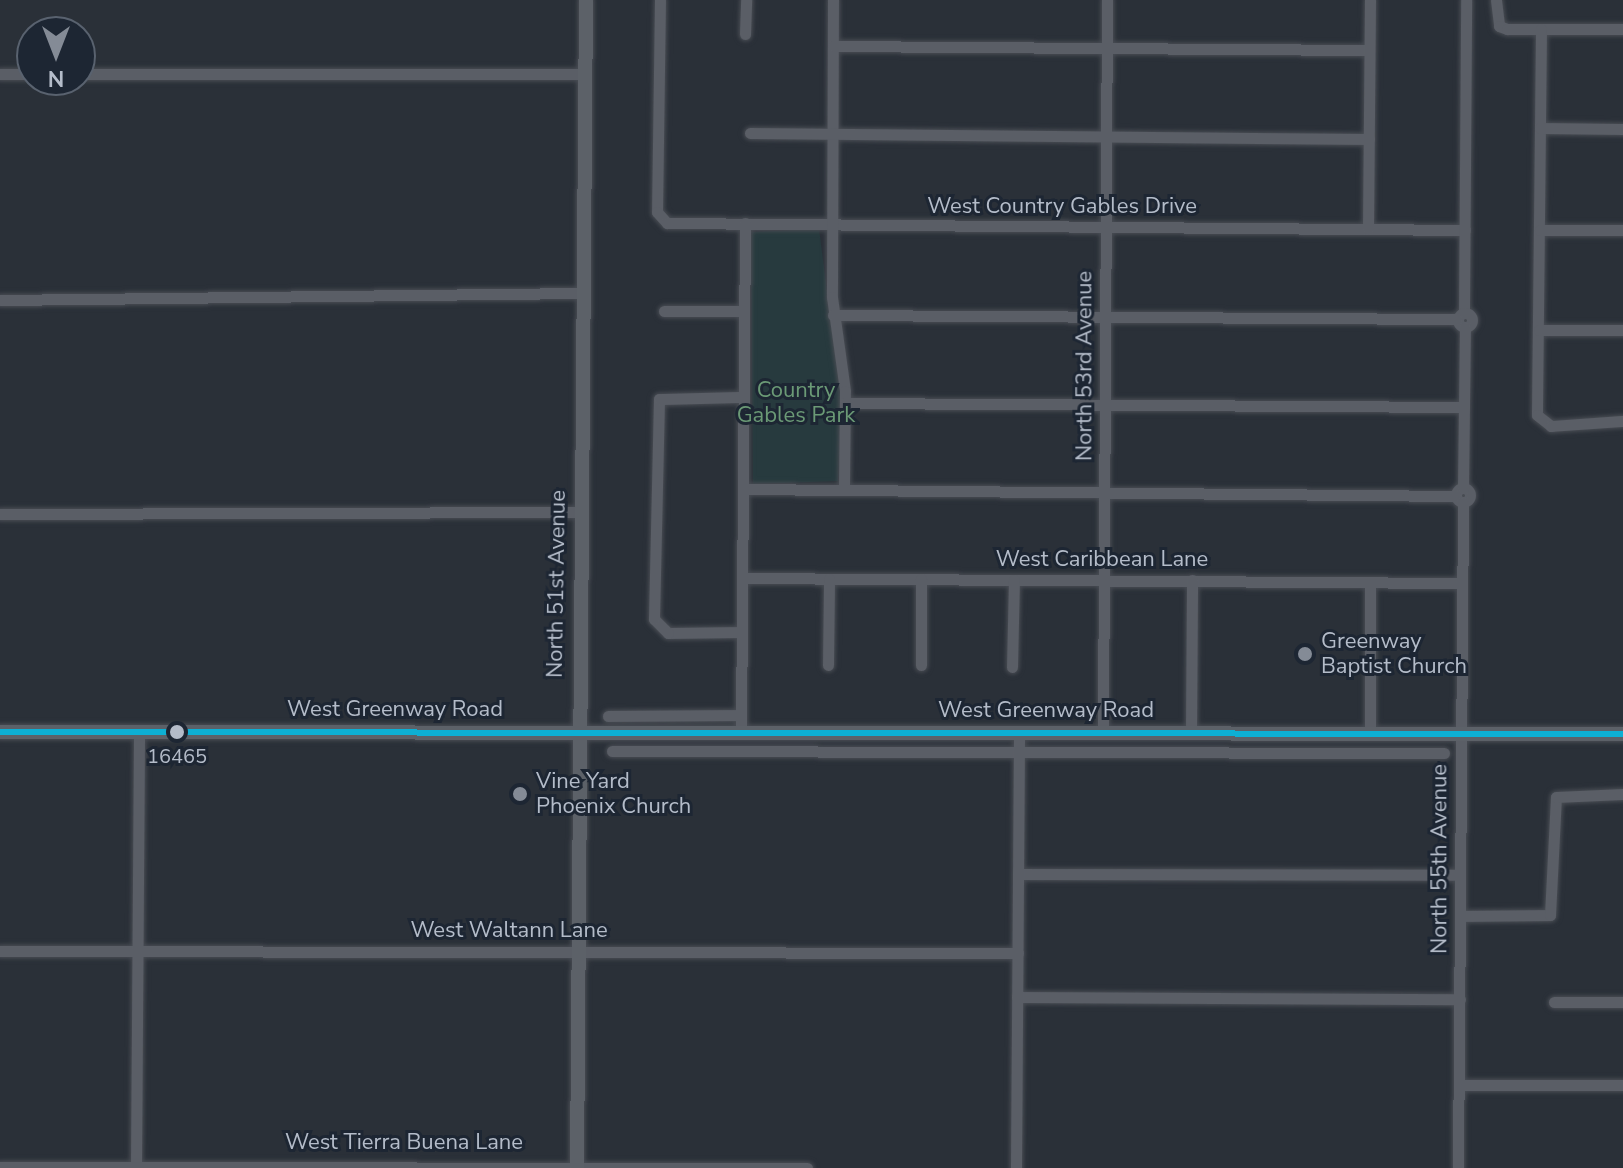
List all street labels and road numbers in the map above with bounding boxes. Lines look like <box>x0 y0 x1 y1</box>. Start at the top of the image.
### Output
street label: West Country Gables Drive <box>927 194 1197 220</box>
street label: North 53rd Avenue <box>1072 271 1098 461</box>
street label: North 51st Avenue <box>542 490 572 678</box>
street label: West Caribbean Lane <box>996 547 1208 573</box>
street label: West Greenway Road <box>287 697 503 723</box>
street label: West Greenway Road <box>938 698 1154 724</box>
street label: North 55th Avenue <box>1427 764 1453 954</box>
street label: West Waltann Lane <box>410 918 608 944</box>
street label: West Tierra Buena Lane <box>285 1130 523 1156</box>

